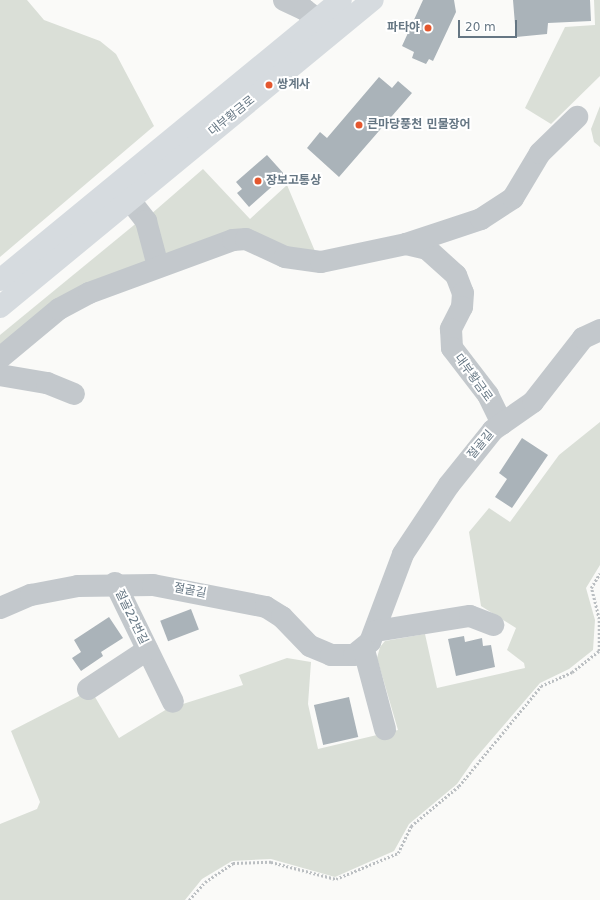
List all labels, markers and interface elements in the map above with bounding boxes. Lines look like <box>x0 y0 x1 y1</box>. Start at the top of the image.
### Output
scale bar <box>460 12 519 38</box>
text: 20 m <box>465 20 496 34</box>
place label: 파타야 <box>387 21 420 35</box>
marker: 파타야 <box>423 23 433 33</box>
place label: 쌍계사 <box>277 78 310 92</box>
marker: 쌍계사 <box>264 80 274 90</box>
street label: 대부황금로 <box>206 93 258 139</box>
place label: 큰마당풍천 민물장어 <box>367 118 471 132</box>
marker: 큰마당풍천 민물장어 <box>354 120 364 130</box>
place label: 장보고통상 <box>266 174 321 188</box>
marker: 장보고통상 <box>253 176 263 186</box>
street label: 대부황금로 <box>451 351 495 405</box>
street label: 절골길 <box>465 428 497 462</box>
street label: 절골길 <box>172 581 208 601</box>
street label: 절골22번길 <box>112 587 150 647</box>

